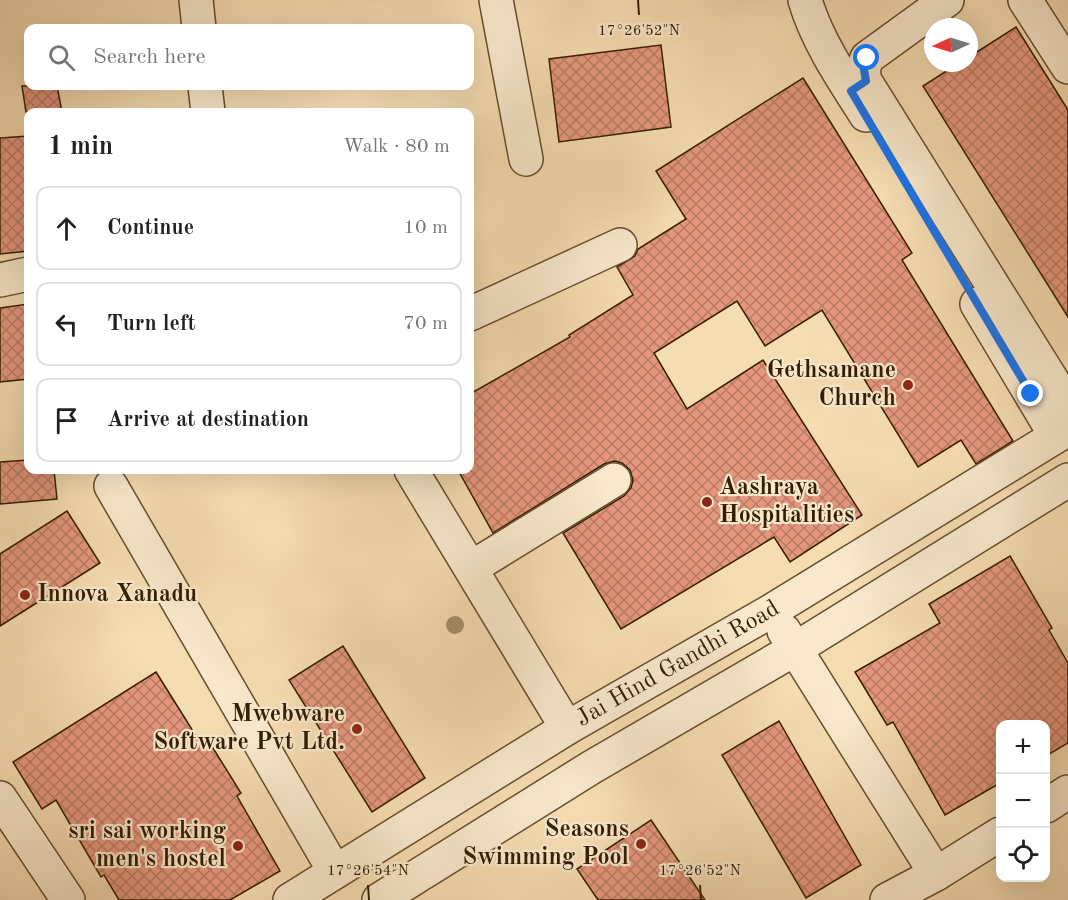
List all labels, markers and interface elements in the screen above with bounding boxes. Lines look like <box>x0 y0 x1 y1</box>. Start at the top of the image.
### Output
north arrow <box>924 18 978 72</box>
search box <box>24 24 474 90</box>
text: 17°26'52"N <box>598 24 680 39</box>
icon: search <box>45 41 78 74</box>
route start <box>853 44 879 70</box>
text: Search here <box>93 46 206 68</box>
text: 1 min <box>48 134 113 160</box>
text: Walk · 80 m <box>343 137 450 157</box>
icon: ahead <box>50 212 83 245</box>
text: Continue <box>107 217 194 239</box>
text: 10 m <box>403 218 448 238</box>
icon: left <box>50 308 83 341</box>
text: Turn left <box>107 313 196 335</box>
text: 70 m <box>403 314 448 334</box>
place label: Gethsamane Church <box>767 359 896 411</box>
marker: Gethsamane Church <box>901 378 915 392</box>
route end <box>1017 380 1043 406</box>
icon: arrive <box>50 404 83 437</box>
text: Arrive at destination <box>107 409 309 431</box>
place label: Aashraya Hospitalities <box>719 476 854 528</box>
marker: Aashraya Hospitalities <box>700 495 714 509</box>
place label: Innova Xanadu <box>37 583 197 607</box>
marker: Innova Xanadu <box>18 588 32 602</box>
street label: Jai Hind Gandhi Road <box>572 597 784 732</box>
place label: Mwebware Software Pvt Ltd. <box>153 703 345 755</box>
map controls <box>996 720 1050 882</box>
button: + <box>996 720 1050 774</box>
marker: Mwebware Software Pvt Ltd. <box>350 722 364 736</box>
button: − <box>996 774 1050 828</box>
place label: Seasons Swimming Pool <box>462 818 629 870</box>
place label: sri sai working men's hostel <box>68 820 227 872</box>
button: locate <box>996 828 1050 882</box>
marker: Seasons Swimming Pool <box>634 837 648 851</box>
marker: sri sai working men's hostel <box>231 839 245 853</box>
text: 17°26'54"N <box>327 864 409 879</box>
text: 17°26'52"N <box>659 864 741 879</box>

